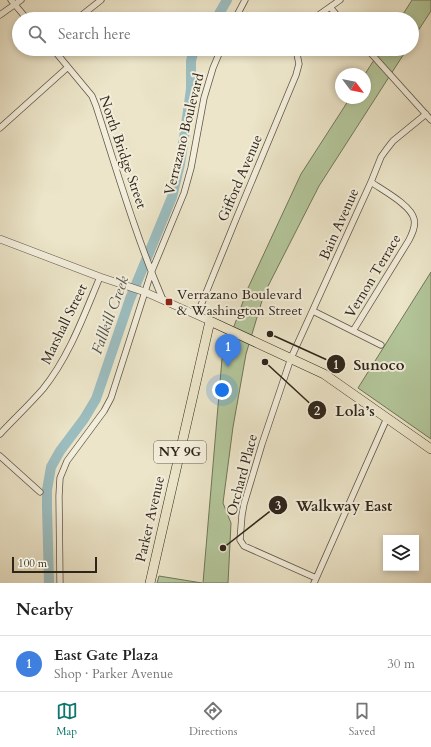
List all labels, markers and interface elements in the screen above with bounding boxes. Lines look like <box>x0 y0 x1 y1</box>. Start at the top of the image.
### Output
search box <box>12 12 419 56</box>
icon: search <box>26 23 48 45</box>
text: Search here <box>58 24 131 44</box>
north arrow <box>335 68 371 104</box>
street label: Verrazano Boulevard <box>160 71 208 197</box>
street label: North Bridge Street <box>95 93 151 211</box>
street label: Gifford Avenue <box>213 132 267 224</box>
street label: Bain Avenue <box>315 185 363 263</box>
street label: Vernon Terrace <box>340 231 406 321</box>
water label: Fallkill Creek <box>87 273 134 357</box>
street label: Marshall Street <box>36 280 92 367</box>
place label: Verrazano Boulevard & Washington Street <box>177 285 303 320</box>
marker: Verrazano Boulevard & Washington Street <box>164 297 174 307</box>
pin: 1 <box>215 334 241 367</box>
callout: Sunoco <box>326 351 413 378</box>
text: Sunoco <box>353 355 405 375</box>
text: 1 <box>333 357 339 373</box>
your location <box>212 380 232 400</box>
callout: Lola’s <box>307 397 383 424</box>
text: Lola’s <box>335 401 375 421</box>
text: 2 <box>314 403 320 419</box>
street label: Orchard Place <box>222 432 262 518</box>
road number: NY 9G <box>154 441 206 463</box>
street label: Parker Avenue <box>131 474 169 564</box>
callout: Walkway East <box>268 492 400 519</box>
text: Walkway East <box>295 496 393 516</box>
text: 3 <box>275 498 281 514</box>
map controls <box>383 535 419 571</box>
button: layers <box>383 535 419 571</box>
scale bar <box>12 555 97 574</box>
text: 100 m <box>18 556 47 571</box>
text: Nearby <box>16 598 73 621</box>
text: East Gate Plaza <box>54 645 158 665</box>
text: 1 <box>26 655 32 673</box>
text: 30 m <box>387 655 415 673</box>
text: Shop · Parker Avenue <box>54 665 173 683</box>
tab: Map <box>56 700 78 739</box>
tab: Directions <box>189 700 237 739</box>
tab: Saved <box>349 700 375 739</box>

